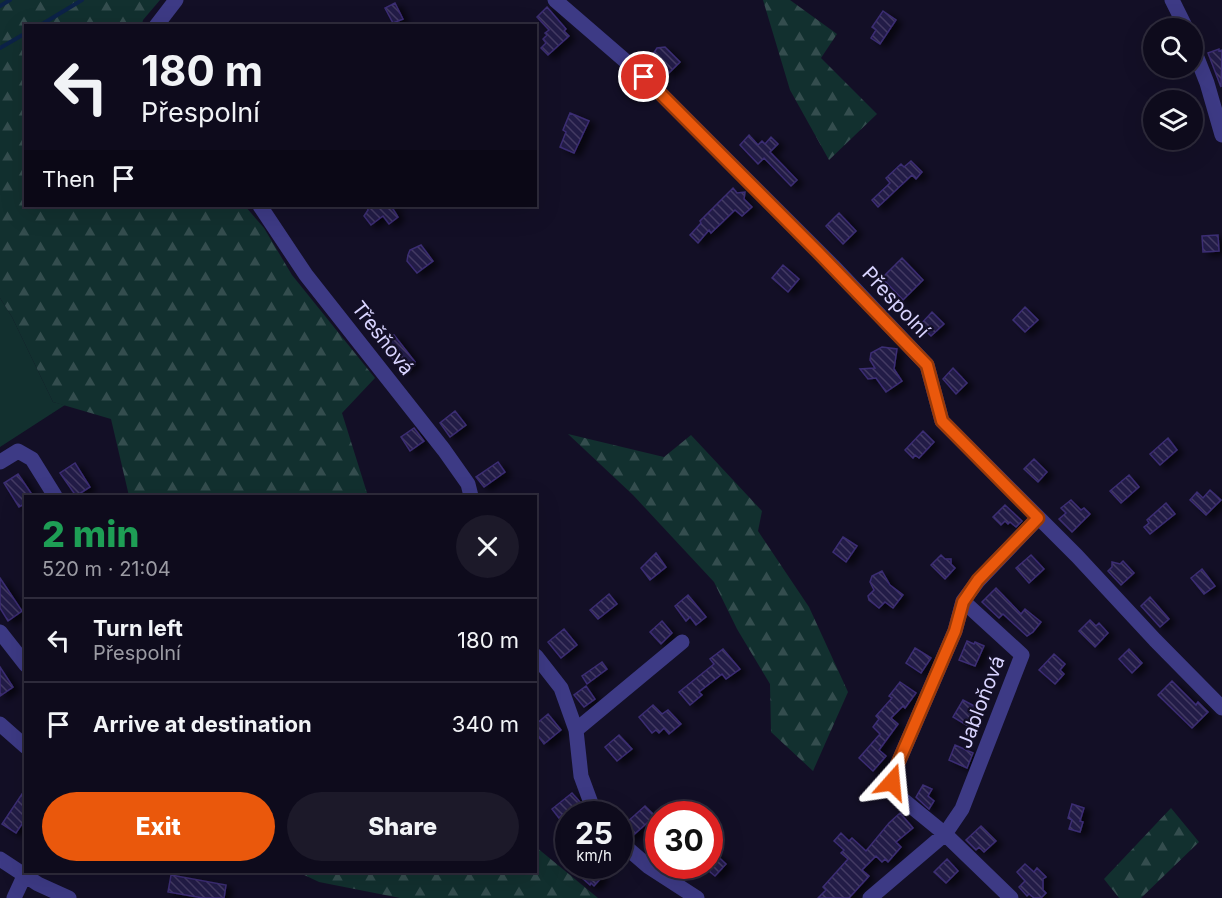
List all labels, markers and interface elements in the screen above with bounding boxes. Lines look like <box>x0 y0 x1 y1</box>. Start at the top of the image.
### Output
map controls <box>1143 18 1203 150</box>
button: search <box>1143 18 1203 78</box>
text: 180 m <box>141 45 263 96</box>
icon: left <box>42 48 120 126</box>
pin <box>618 51 669 102</box>
icon: arrive <box>627 60 660 93</box>
button: layers <box>1143 90 1203 150</box>
text: Přespolní <box>141 96 260 129</box>
icon: arrive <box>107 162 140 195</box>
text: Then <box>42 166 95 192</box>
street label: Přespolní <box>857 262 935 342</box>
street label: Třešňová <box>347 296 419 380</box>
text: 2 min <box>42 512 139 556</box>
button: close <box>456 515 519 578</box>
text: 520 m · 21:04 <box>42 557 171 581</box>
text: Turn left <box>93 615 183 641</box>
icon: left <box>42 624 75 657</box>
text: 180 m <box>457 627 519 653</box>
text: Přespolní <box>93 641 181 665</box>
street label: Jabloňová <box>952 652 1010 752</box>
icon: arrive <box>42 708 75 741</box>
text: Arrive at destination <box>93 711 312 737</box>
text: 340 m <box>452 711 519 737</box>
position arrow <box>860 750 924 814</box>
button: Exit <box>42 792 275 861</box>
button: Share <box>287 792 519 861</box>
speed limit sign: 30 <box>645 801 723 879</box>
text: 25 <box>575 815 613 851</box>
text: km/h <box>576 846 612 865</box>

